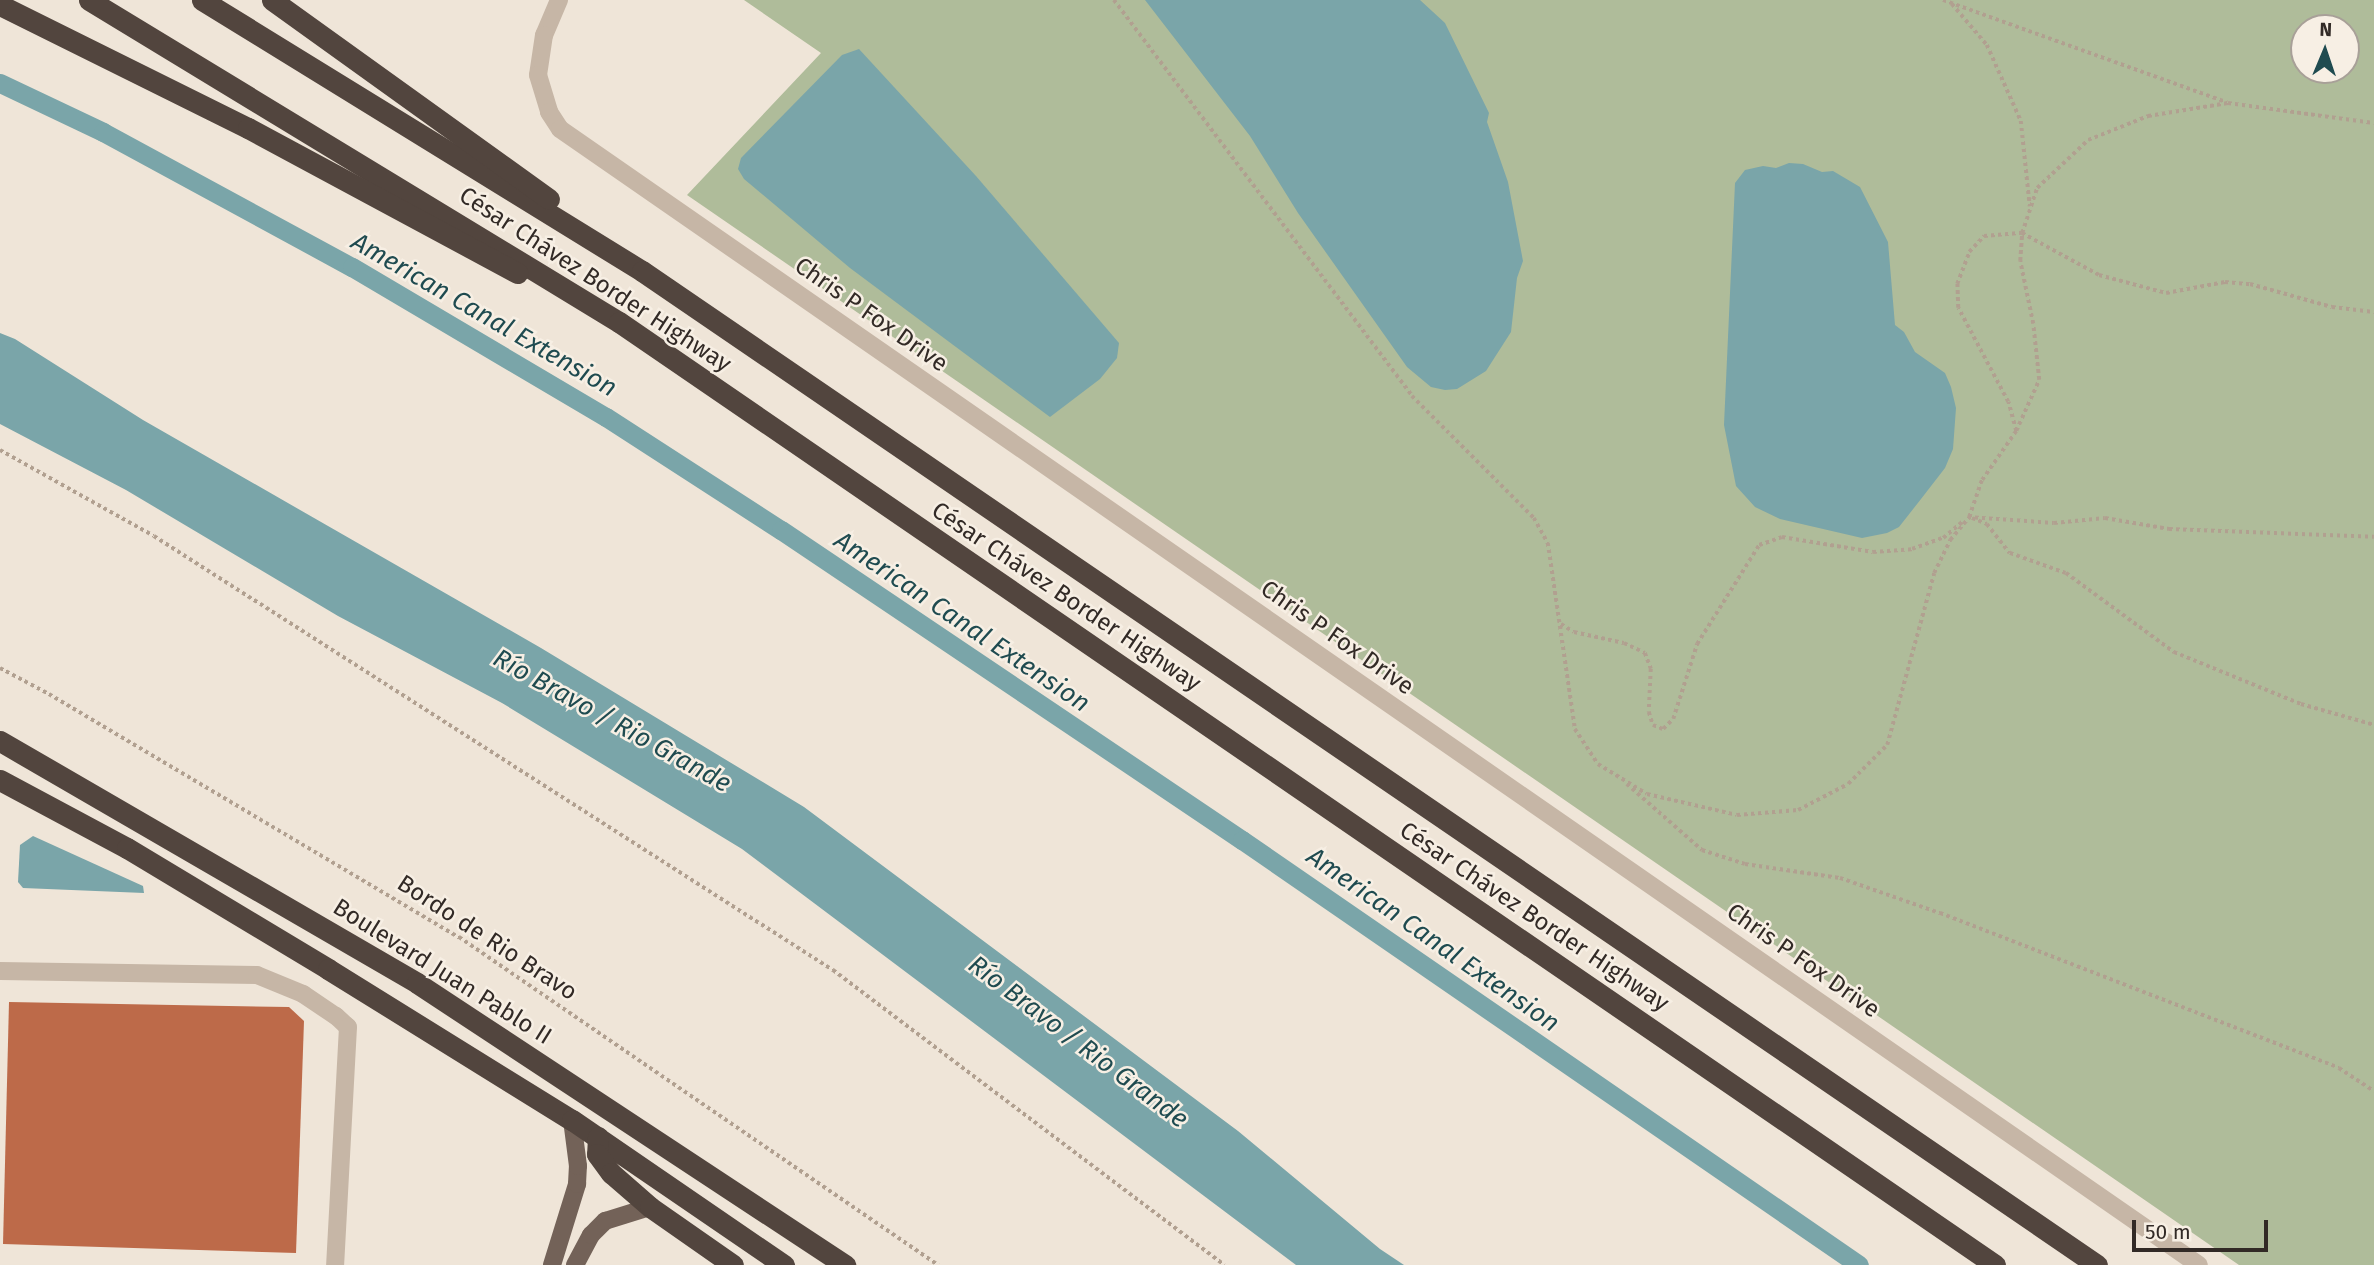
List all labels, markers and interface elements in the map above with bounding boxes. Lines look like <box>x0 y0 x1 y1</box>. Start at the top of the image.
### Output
north arrow <box>2290 14 2360 84</box>
text: N <box>2319 18 2332 41</box>
street label: César Chávez Border Highway <box>454 181 736 379</box>
water label: American Canal Extension <box>346 226 622 404</box>
street label: Chris P Fox Drive <box>789 252 953 378</box>
street label: César Chávez Border Highway <box>926 496 1206 698</box>
water label: American Canal Extension <box>828 525 1096 719</box>
street label: Chris P Fox Drive <box>1255 575 1419 701</box>
water label: Río Bravo / Rio Grande <box>488 643 736 799</box>
street label: César Chávez Border Highway <box>1394 816 1674 1018</box>
water label: American Canal Extension <box>1301 841 1565 1039</box>
street label: Bordo de Rio Bravo <box>392 869 582 1007</box>
street label: Boulevard Juan Pablo II <box>327 893 557 1051</box>
street label: Chris P Fox Drive <box>1721 898 1885 1024</box>
water label: Río Bravo / Rio Grande <box>962 949 1194 1135</box>
scale bar <box>2136 1206 2272 1250</box>
text: 50 m <box>2145 1219 2191 1245</box>

